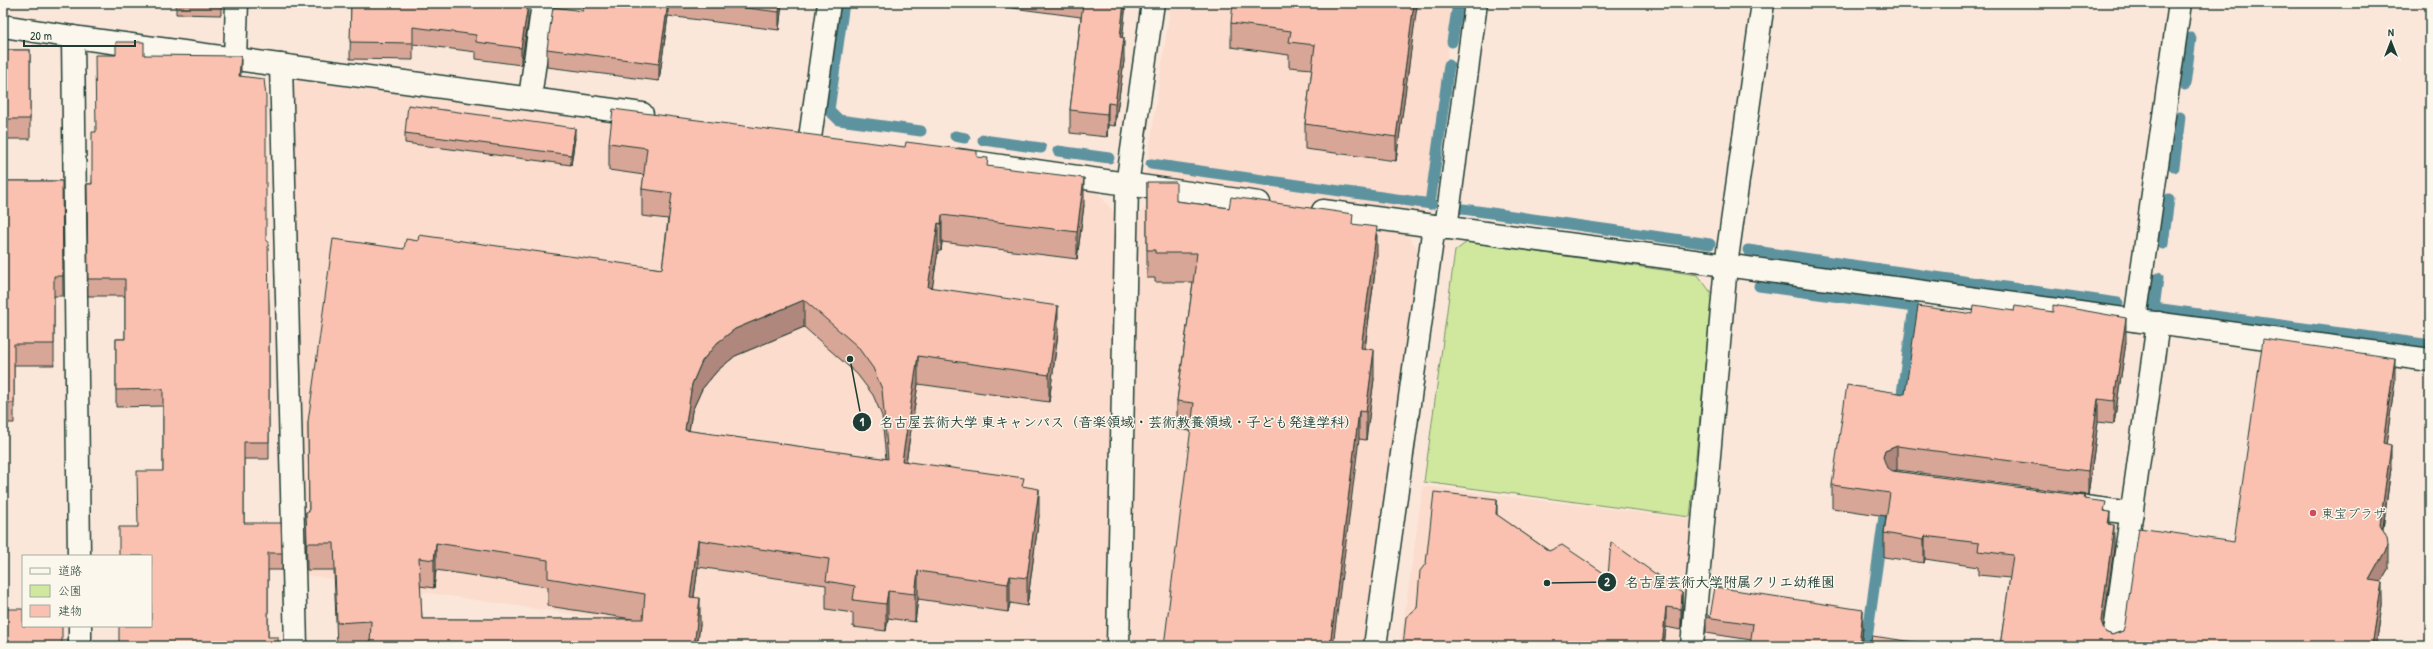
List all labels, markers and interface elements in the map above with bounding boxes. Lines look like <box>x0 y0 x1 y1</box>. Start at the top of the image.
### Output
scale bar <box>24 22 135 48</box>
north arrow <box>2371 22 2411 62</box>
text: N <box>2388 25 2394 39</box>
text: 20 m <box>30 27 52 44</box>
callout: 名古屋芸術大学 東キャンパス（音楽領域・芸術教養領域・子ども発達学科） <box>852 409 1367 435</box>
text: 名古屋芸術大学 東キャンパス（音楽領域・芸術教養領域・子ども発達学科） <box>880 412 1358 431</box>
text: 1 <box>860 413 865 430</box>
place label: 東宝プラザ <box>2321 504 2386 522</box>
marker: 東宝プラザ <box>2308 508 2318 518</box>
legend <box>22 555 152 627</box>
text: 道路 <box>58 562 82 579</box>
callout: 名古屋芸術大学附属クリエ幼稚園 <box>1597 569 1843 595</box>
text: 名古屋芸術大学附属クリエ幼稚園 <box>1625 572 1835 591</box>
text: 2 <box>1604 573 1610 590</box>
text: 公園 <box>58 582 82 599</box>
text: 建物 <box>58 602 82 619</box>

